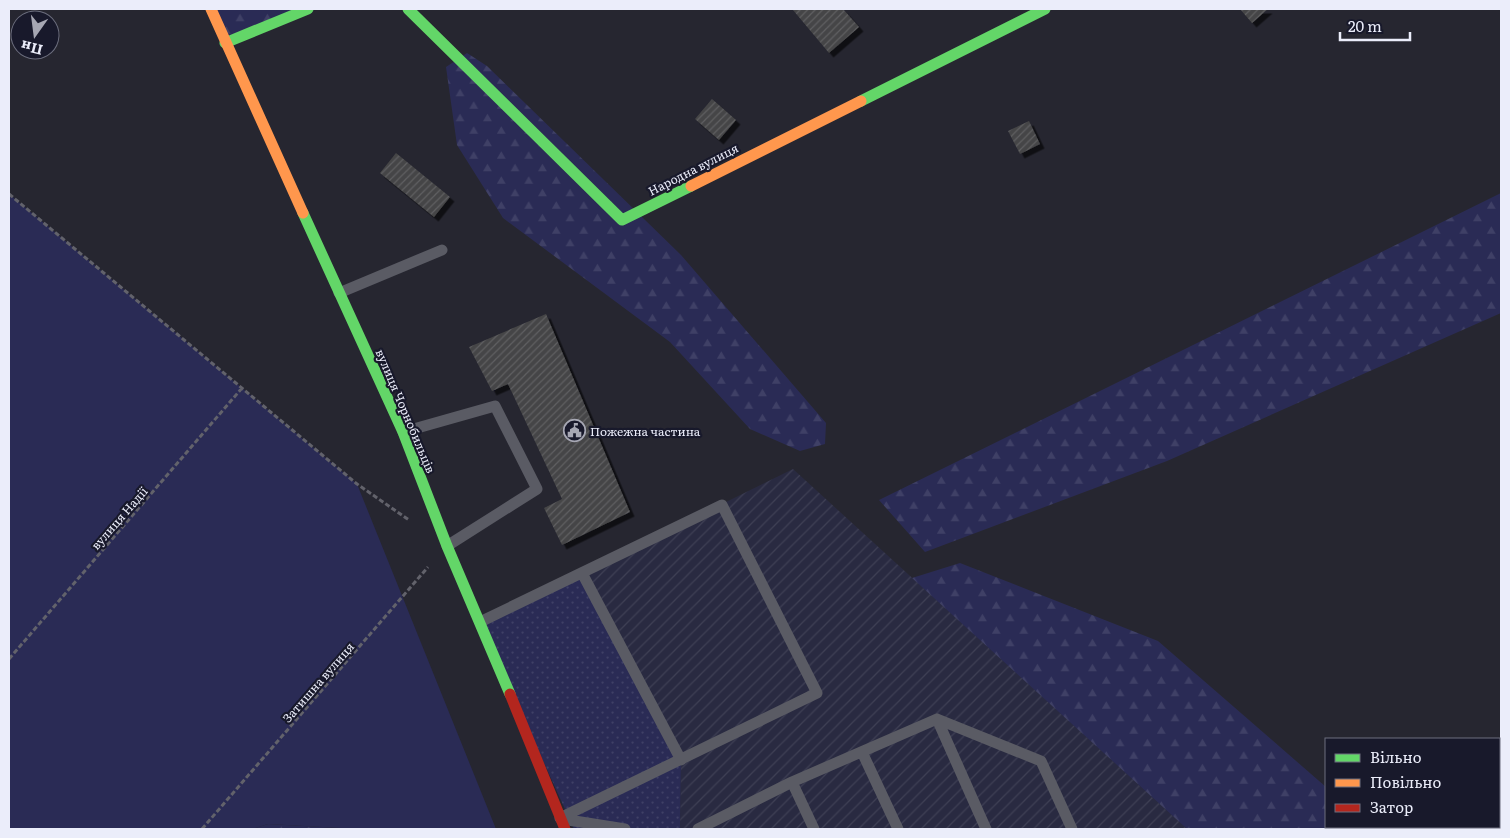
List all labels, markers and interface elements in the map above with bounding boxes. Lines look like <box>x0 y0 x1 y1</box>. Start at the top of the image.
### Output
north arrow <box>10 10 60 60</box>
scale bar <box>1340 10 1410 42</box>
text: 20 m <box>1348 14 1382 37</box>
text: Пн <box>19 36 45 61</box>
street label: Народна вулиця <box>645 138 741 200</box>
street label: вулиця Чорнобильців <box>372 346 440 476</box>
public building icon: Пожежна частина <box>562 419 586 443</box>
place label: Пожежна частина <box>590 422 701 440</box>
street label: вулиця Надії <box>86 483 152 553</box>
street label: Затишна вулиця <box>278 638 358 726</box>
legend <box>1325 738 1500 828</box>
text: Вільно <box>1370 745 1422 768</box>
text: Повільно <box>1370 770 1442 793</box>
text: Затор <box>1370 795 1413 818</box>

